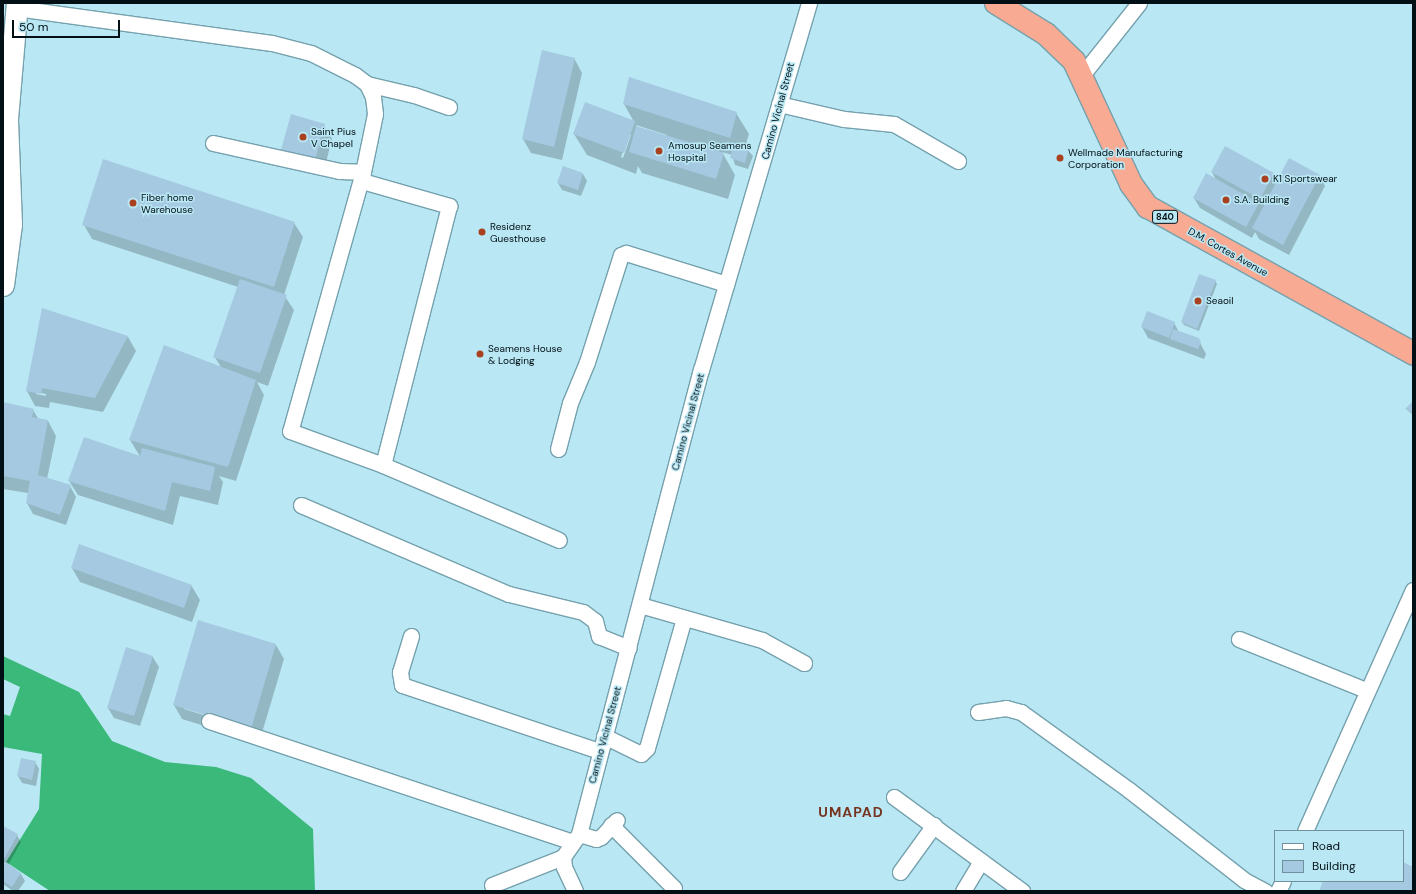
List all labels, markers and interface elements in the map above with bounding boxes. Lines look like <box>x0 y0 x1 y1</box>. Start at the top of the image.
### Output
scale bar <box>14 12 122 38</box>
text: 50 m <box>19 19 48 35</box>
street label: Camino Vicinal Street <box>759 61 797 161</box>
place label: Saint Pius V Chapel <box>311 125 356 148</box>
marker: Saint Pius V Chapel <box>298 132 308 142</box>
place label: Amosup Seamens Hospital <box>668 139 751 162</box>
marker: Amosup Seamens Hospital <box>653 145 665 157</box>
place label: Wellmade Manufacturing Corporation <box>1068 146 1183 170</box>
marker: Wellmade Manufacturing Corporation <box>1055 153 1065 163</box>
place label: K1 Sportswear <box>1273 173 1337 185</box>
marker: K1 Sportswear <box>1260 174 1270 184</box>
place label: Fiber home Warehouse <box>141 191 193 214</box>
place label: S.A. Building <box>1234 194 1289 206</box>
marker: S.A. Building <box>1221 195 1231 205</box>
marker: Fiber home Warehouse <box>128 198 138 208</box>
road number: 840 <box>1152 210 1178 224</box>
place label: Residenz Guesthouse <box>490 220 546 244</box>
street label: D.M. Cortes Avenue <box>1186 225 1270 279</box>
marker: Residenz Guesthouse <box>477 227 487 237</box>
place label: Seaoil <box>1206 295 1233 307</box>
marker: Seaoil <box>1193 296 1203 306</box>
place label: Seamens House & Lodging <box>488 342 562 366</box>
marker: Seamens House & Lodging <box>475 349 485 359</box>
street label: Camino Vicinal Street <box>669 372 707 472</box>
street label: Camino Vicinal Street <box>586 685 624 785</box>
district label: UMAPAD <box>818 804 884 820</box>
legend <box>1274 830 1404 882</box>
text: Road <box>1312 838 1340 854</box>
text: Building <box>1312 858 1356 874</box>

